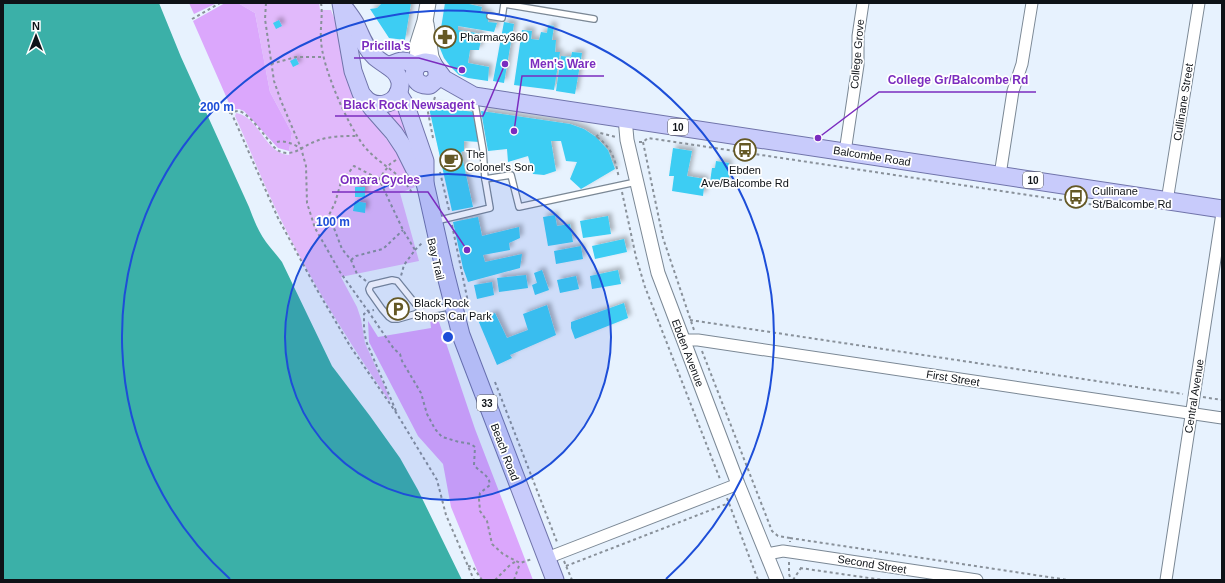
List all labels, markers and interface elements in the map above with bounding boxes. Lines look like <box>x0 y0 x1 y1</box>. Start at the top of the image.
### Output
north arrow <box>16 16 56 56</box>
street label: College Grove <box>848 18 866 90</box>
text: N <box>32 20 40 32</box>
pharmacy icon: Pharmacy360 <box>432 24 458 50</box>
place label: Pharmacy360 <box>460 31 528 43</box>
callout: Pricilla's <box>354 34 419 58</box>
text: Pricilla's <box>362 39 411 53</box>
callout: Men's Ware <box>522 52 604 76</box>
text: Men's Ware <box>530 57 596 71</box>
street label: Cullinane Street <box>1171 62 1195 142</box>
callout: College Gr/Balcombe Rd <box>879 68 1036 92</box>
text: College Gr/Balcombe Rd <box>888 73 1028 87</box>
callout: Black Rock Newsagent <box>335 92 483 116</box>
text: Black Rock Newsagent <box>343 98 475 112</box>
text: 200 m <box>200 100 234 114</box>
road number: 10 <box>668 119 688 135</box>
bus stop icon: Ebden Ave/Balcombe Rd <box>732 137 758 163</box>
street label: Balcombe Road <box>832 144 912 168</box>
cafe icon: The Colonel's Son <box>438 147 464 173</box>
place label: The Colonel's Son <box>466 148 534 173</box>
place label: Ebden Ave/Balcombe Rd <box>701 164 789 189</box>
callout: Omara Cycles <box>332 168 428 192</box>
road number: 10 <box>1023 172 1043 188</box>
text: Omara Cycles <box>340 173 420 187</box>
bus stop icon: Cullinane St/Balcombe Rd <box>1063 184 1089 210</box>
place label: Cullinane St/Balcombe Rd <box>1092 185 1171 210</box>
text: 100 m <box>316 215 350 229</box>
street label: Bay Trail <box>425 237 447 281</box>
parking icon: Black Rock Shops Car Park <box>385 296 411 322</box>
place label: Black Rock Shops Car Park <box>414 297 492 322</box>
street label: Ebden Avenue <box>670 318 706 388</box>
centre of rings <box>441 330 455 344</box>
street label: Central Avenue <box>1182 358 1206 434</box>
street label: First Street <box>925 368 981 388</box>
road number: 33 <box>477 395 497 411</box>
street label: Beach Road <box>489 422 521 482</box>
street label: Second Street <box>837 553 907 575</box>

